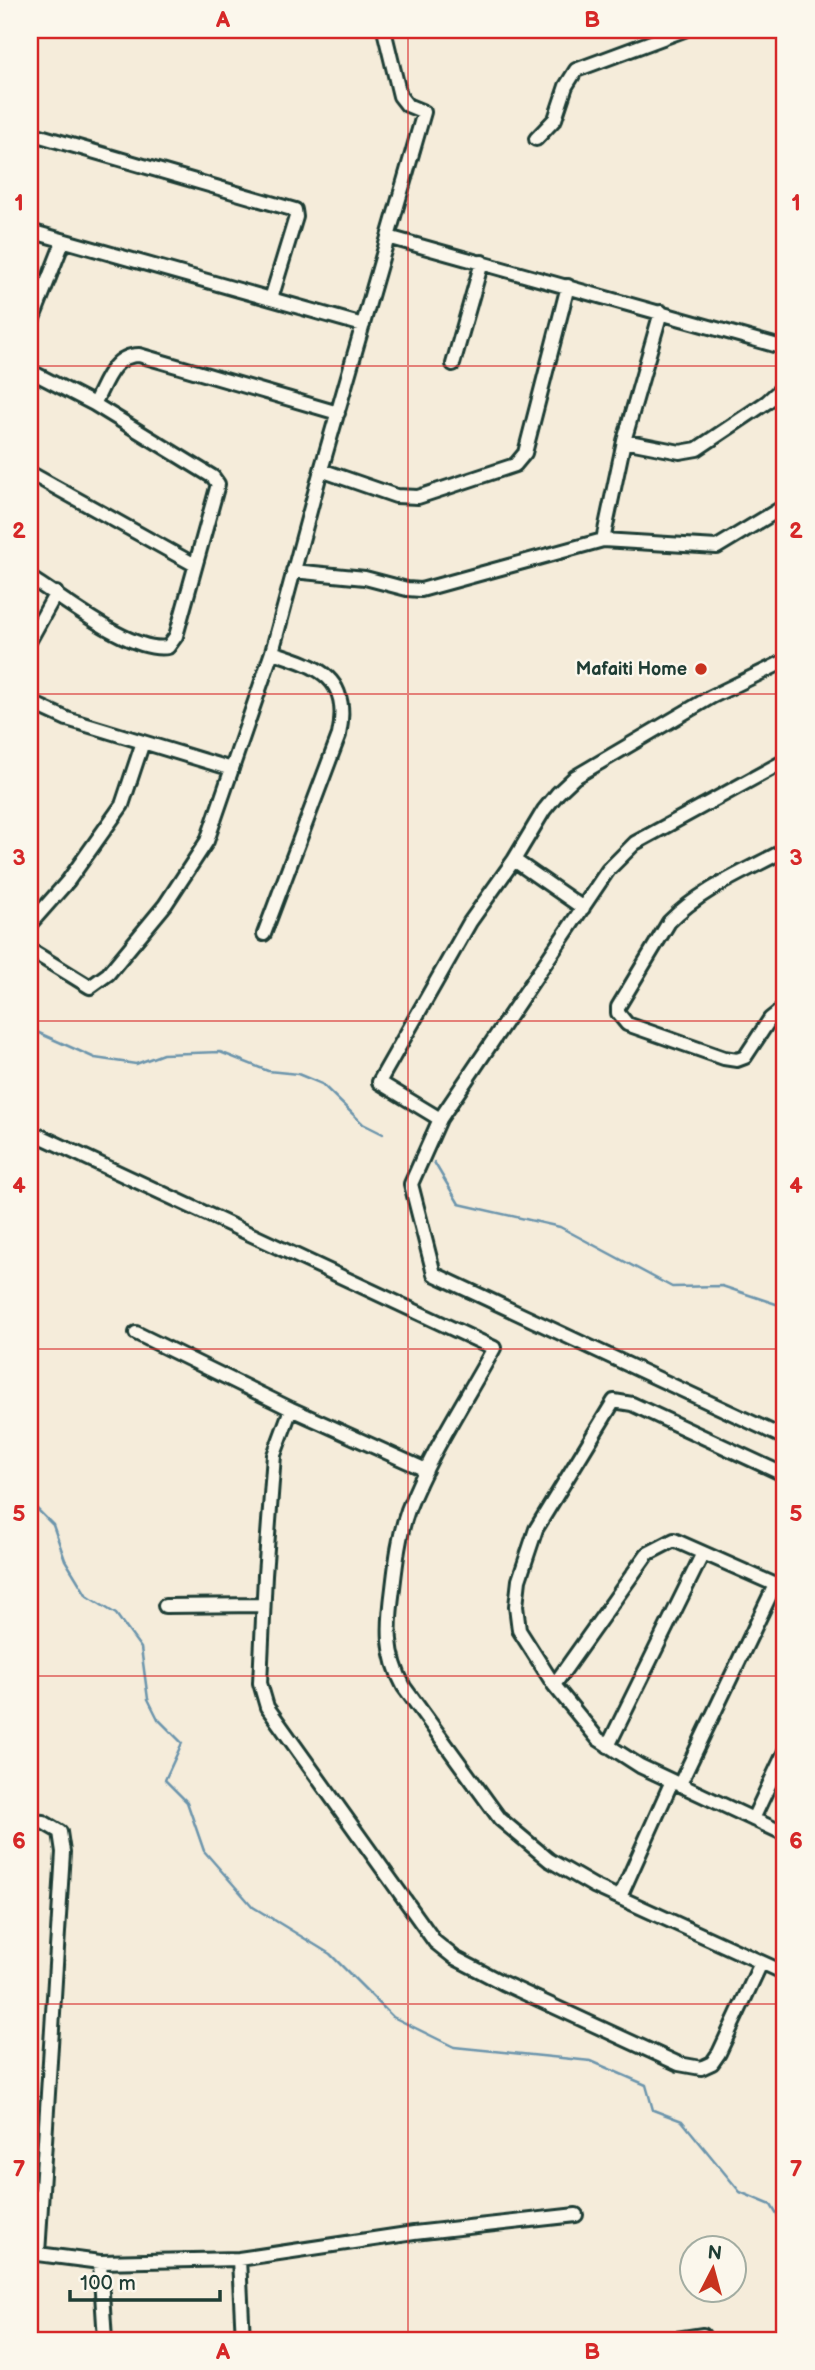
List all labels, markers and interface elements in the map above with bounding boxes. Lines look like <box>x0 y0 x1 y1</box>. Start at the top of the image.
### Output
text: A <box>215 6 231 34</box>
text: B <box>584 6 600 34</box>
text: 1 <box>14 189 24 217</box>
text: 1 <box>791 189 801 217</box>
text: 2 <box>12 517 26 545</box>
text: 2 <box>789 517 803 545</box>
place label: Mafaiti Home <box>576 659 687 680</box>
marker: Mafaiti Home <box>693 661 709 677</box>
text: 3 <box>12 844 26 872</box>
text: 3 <box>789 844 803 872</box>
text: 4 <box>12 1172 26 1200</box>
text: 4 <box>789 1172 803 1200</box>
text: 5 <box>12 1500 26 1528</box>
text: 5 <box>789 1500 803 1528</box>
text: 6 <box>12 1827 26 1855</box>
text: 6 <box>789 1827 803 1855</box>
text: 7 <box>13 2155 26 2183</box>
text: 7 <box>790 2155 803 2183</box>
north arrow <box>678 2234 748 2304</box>
text: N <box>706 2241 723 2266</box>
scale bar <box>70 2258 220 2302</box>
text: 100 m <box>80 2271 136 2296</box>
text: A <box>215 2338 231 2366</box>
text: B <box>584 2338 600 2366</box>

